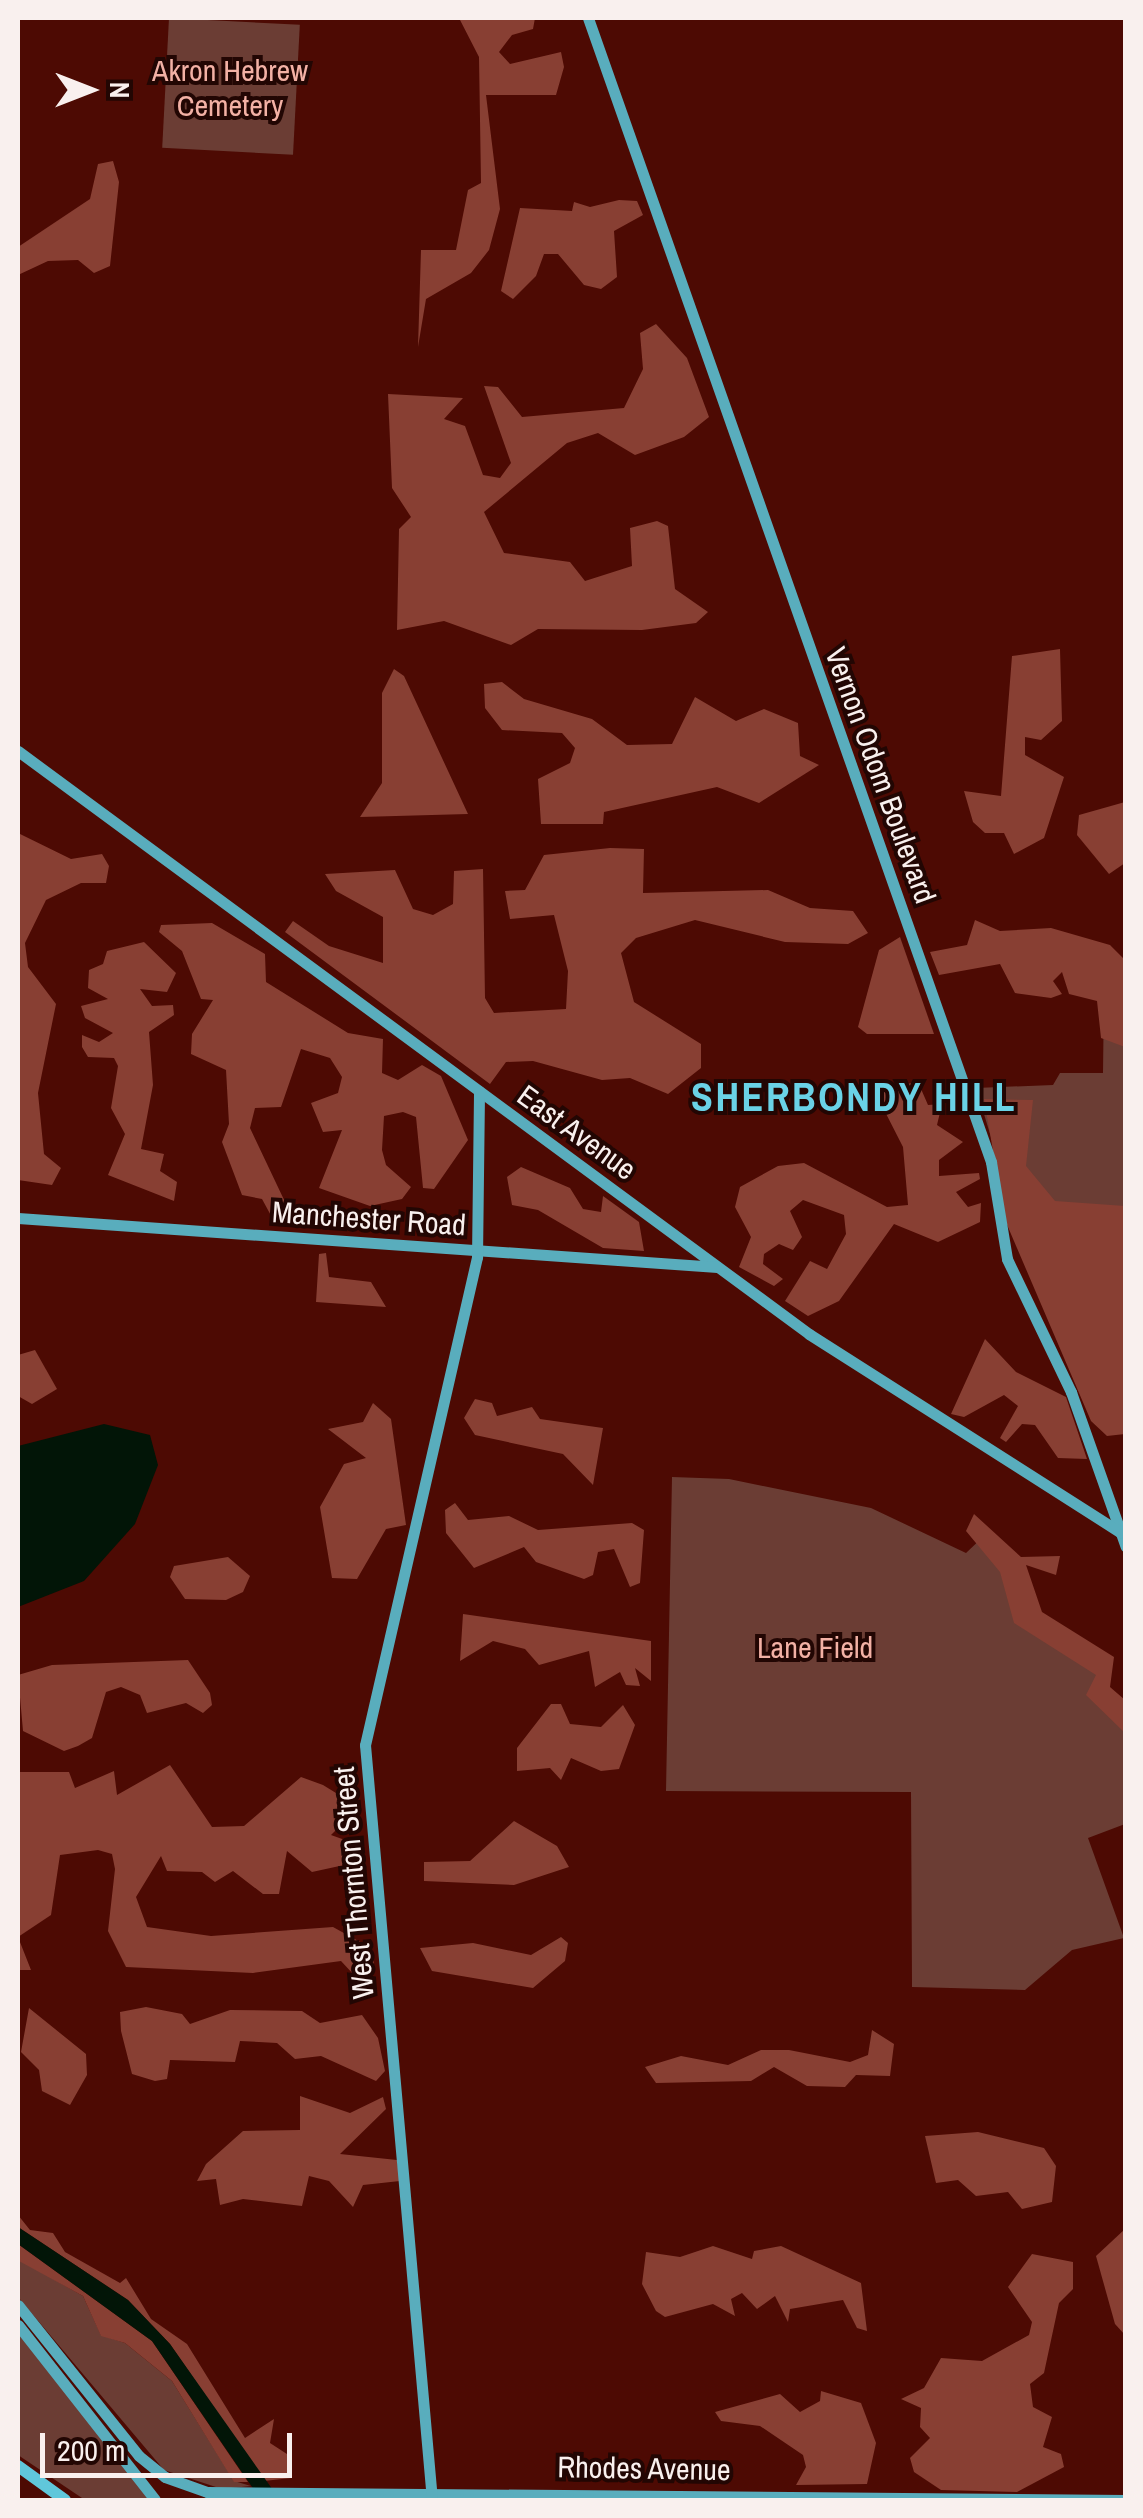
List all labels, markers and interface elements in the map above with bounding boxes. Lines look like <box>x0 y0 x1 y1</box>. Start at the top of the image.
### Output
north arrow <box>40 40 140 140</box>
park label: Akron Hebrew Cemetery <box>152 52 308 122</box>
text: N <box>101 82 139 98</box>
street label: Vernon Odom Boulevard <box>818 642 944 908</box>
district label: SHERBONDY HILL <box>691 1073 1017 1121</box>
street label: East Avenue <box>510 1077 644 1187</box>
street label: Manchester Road <box>271 1193 467 1243</box>
park label: Lane Field <box>757 1629 873 1665</box>
street label: West Thornton Street <box>325 1765 381 2001</box>
scale bar <box>45 2413 298 2475</box>
text: 200 m <box>57 2430 125 2470</box>
street label: Rhodes Avenue <box>556 2448 732 2488</box>

